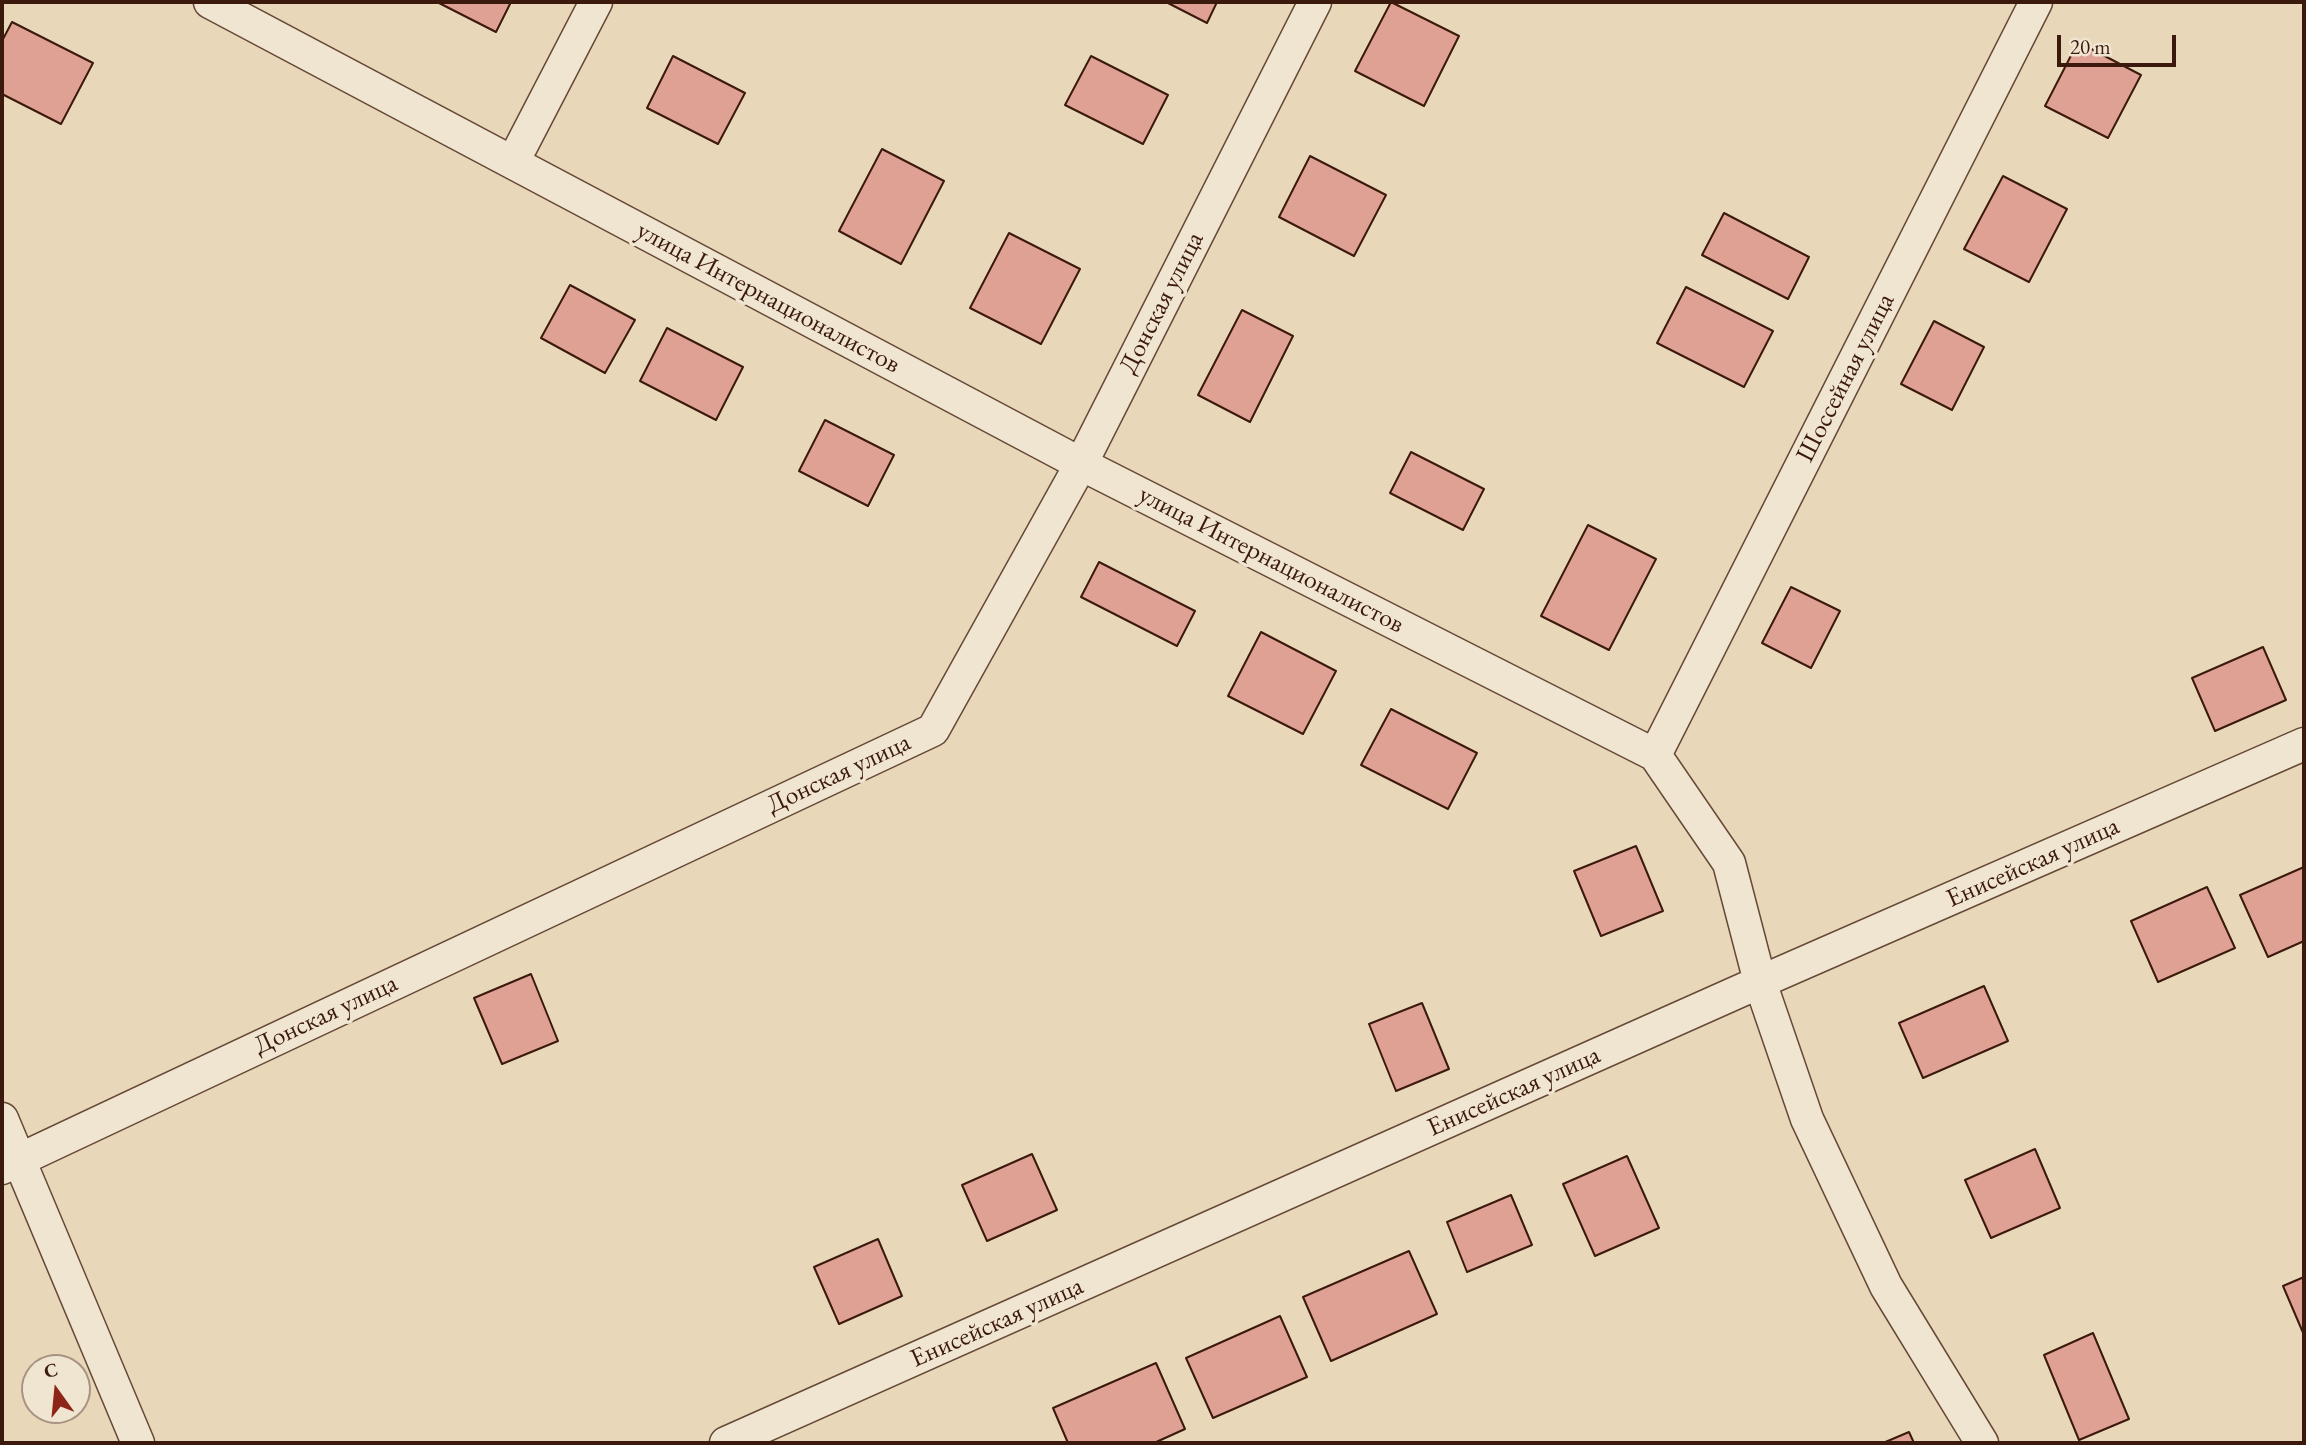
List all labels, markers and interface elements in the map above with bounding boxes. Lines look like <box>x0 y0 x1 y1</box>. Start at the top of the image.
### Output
scale bar <box>2061 21 2180 65</box>
text: 20 m <box>2070 33 2111 60</box>
street label: улица Интернационалистов <box>631 215 905 381</box>
street label: Донская улица <box>1113 227 1211 379</box>
street label: Шоссейная улица <box>1790 288 1902 468</box>
street label: улица Интернационалистов <box>1133 479 1409 641</box>
street label: Донская улица <box>762 727 916 821</box>
street label: Енисейская улица <box>1942 811 2124 915</box>
street label: Донская улица <box>249 968 403 1062</box>
street label: Енисейская улица <box>1423 1040 1605 1144</box>
street label: Енисейская улица <box>906 1271 1088 1375</box>
north arrow <box>21 1354 91 1424</box>
text: С <box>41 1356 61 1384</box>

